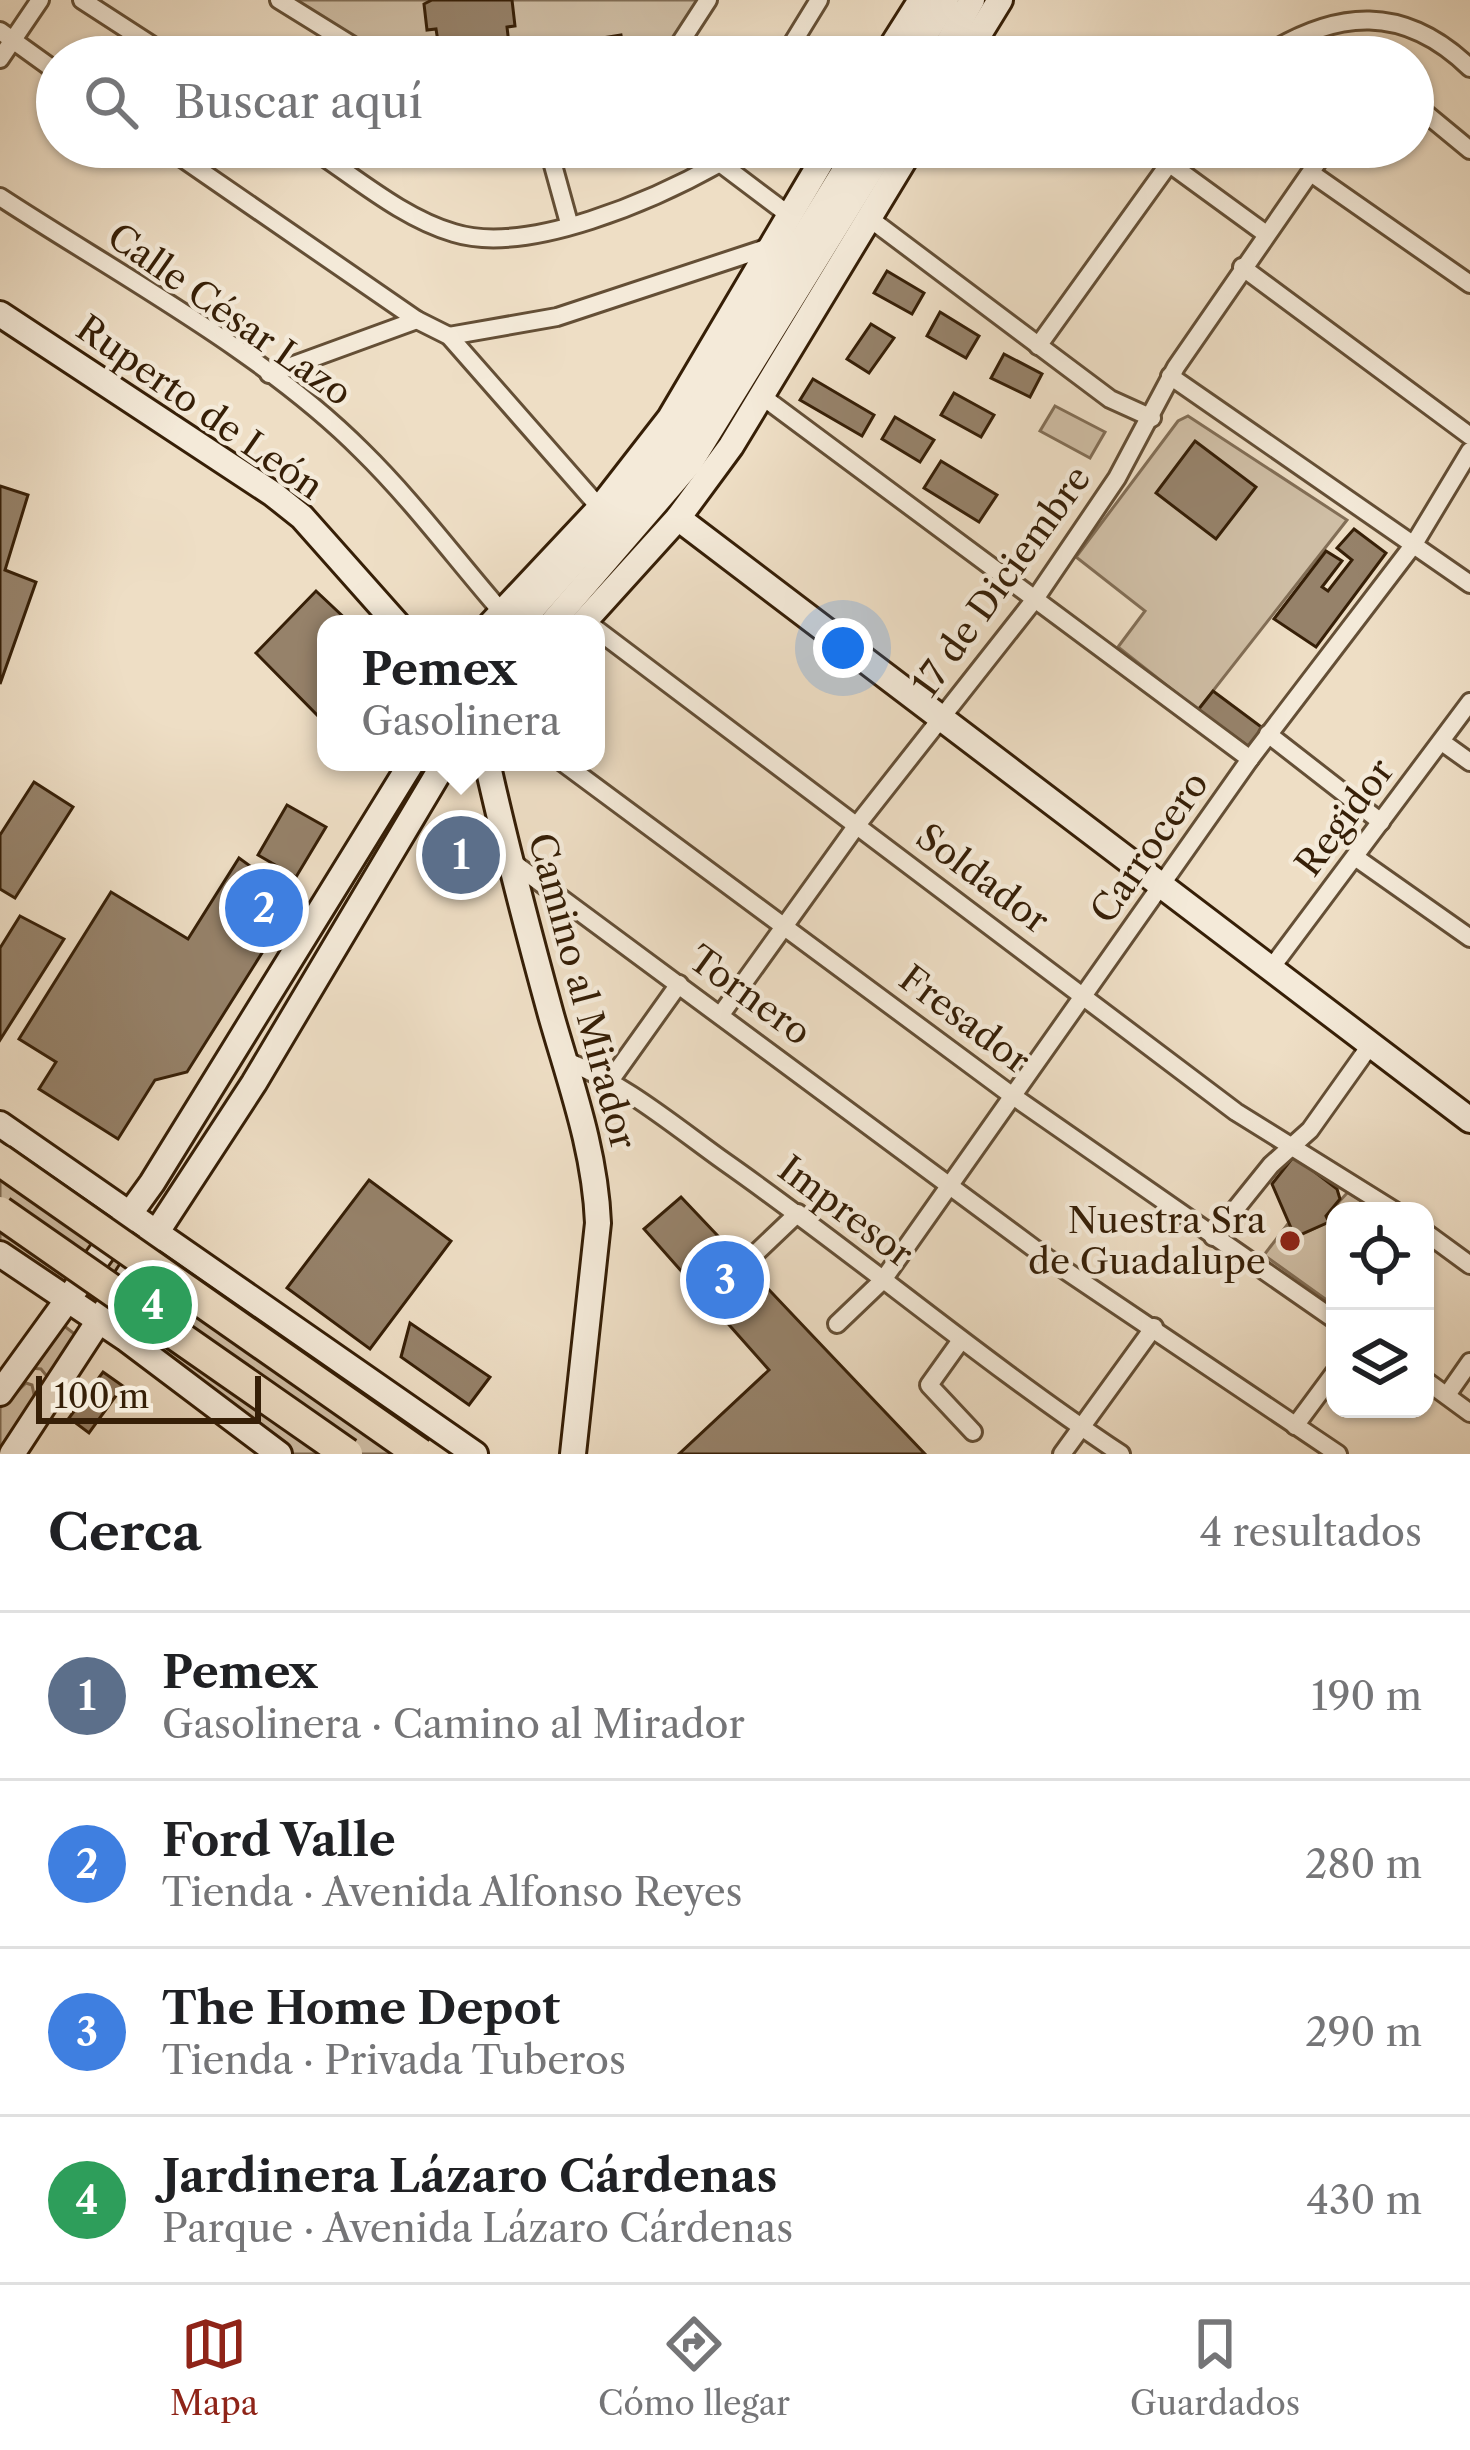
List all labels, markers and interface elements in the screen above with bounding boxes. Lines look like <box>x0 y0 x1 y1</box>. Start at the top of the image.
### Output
search box <box>36 36 1434 168</box>
icon: search <box>78 69 144 135</box>
text: Buscar aquí <box>174 74 423 130</box>
street label: Calle César Lazo <box>100 213 360 415</box>
street label: Ruperto de León <box>68 306 332 508</box>
street label: 17 de Diciembre <box>903 457 1099 705</box>
popup <box>317 615 605 771</box>
your location <box>813 618 873 678</box>
text: Pemex <box>361 641 517 697</box>
text: Gasolinera <box>361 697 561 745</box>
street label: Regidor <box>1286 750 1402 884</box>
street label: Carrocero <box>1081 763 1217 931</box>
pin: 1 <box>422 810 500 900</box>
street label: Soldador <box>908 814 1058 942</box>
street label: Camino al Mirador <box>520 828 646 1154</box>
pin: 2 <box>225 863 303 953</box>
street label: Tornero <box>680 936 820 1054</box>
street label: Fresador <box>891 956 1039 1082</box>
street label: Impresor <box>770 1146 922 1276</box>
place label: Nuestra Sra de Guadalupe <box>1028 1198 1266 1283</box>
map controls <box>1326 1202 1434 1418</box>
button: locate <box>1326 1202 1434 1310</box>
marker: Nuestra Sra de Guadalupe <box>1277 1228 1303 1254</box>
pin: 3 <box>686 1235 764 1325</box>
pin: 4 <box>114 1260 192 1350</box>
button: layers <box>1326 1310 1434 1418</box>
scale bar <box>36 1370 261 1423</box>
text: 100 m <box>54 1376 149 1417</box>
text: Cerca <box>48 1501 202 1563</box>
text: 4 resultados <box>1200 1508 1422 1556</box>
text: Pemex <box>162 1644 318 1700</box>
text: 1 <box>78 1672 96 1720</box>
text: 190 m <box>1311 1672 1422 1720</box>
text: Gasolinera · Camino al Mirador <box>162 1700 745 1748</box>
text: Ford Valle <box>162 1812 396 1868</box>
text: 2 <box>75 1840 99 1888</box>
text: 280 m <box>1305 1840 1422 1888</box>
text: Tienda · Avenida Alfonso Reyes <box>162 1868 742 1916</box>
text: The Home Depot <box>162 1980 560 2036</box>
text: 3 <box>76 2008 98 2056</box>
text: 290 m <box>1305 2008 1422 2056</box>
text: Tienda · Privada Tuberos <box>162 2036 626 2084</box>
text: Jardinera Lázaro Cárdenas <box>162 2148 777 2204</box>
text: 4 <box>75 2176 99 2224</box>
text: 430 m <box>1307 2176 1422 2224</box>
text: Parque · Avenida Lázaro Cárdenas <box>162 2204 793 2252</box>
tab: Mapa <box>170 2311 258 2424</box>
tab: Cómo llegar <box>598 2311 790 2424</box>
tab: Guardados <box>1130 2311 1300 2424</box>

